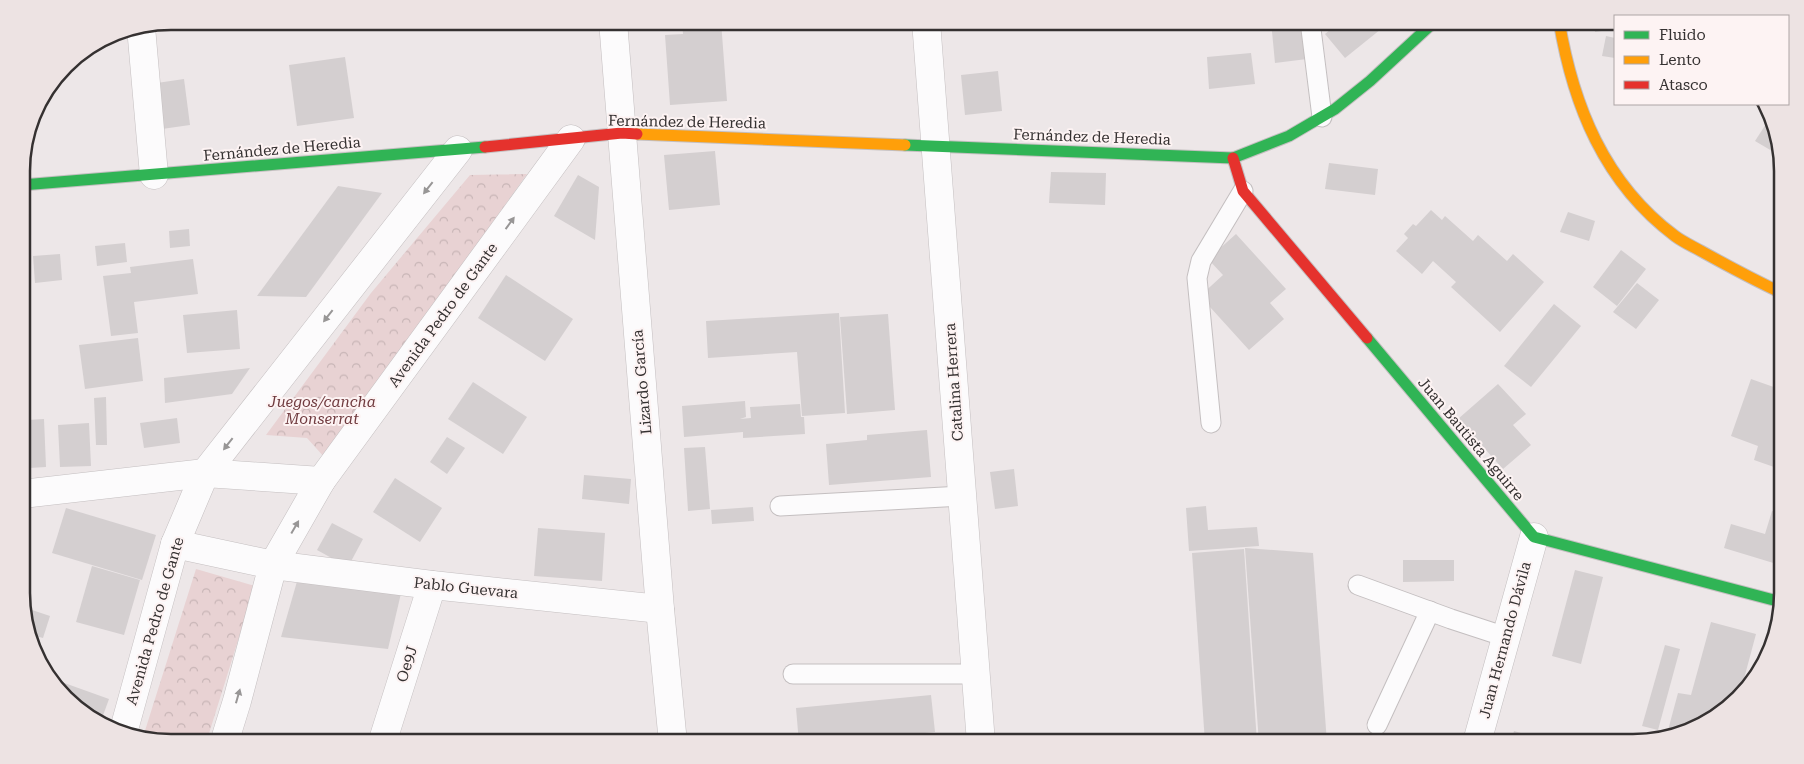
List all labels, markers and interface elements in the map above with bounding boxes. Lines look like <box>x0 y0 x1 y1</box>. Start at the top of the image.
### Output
legend <box>1614 15 1789 105</box>
text: Fluido <box>1659 26 1706 44</box>
text: Lento <box>1659 51 1701 69</box>
text: Atasco <box>1659 76 1708 94</box>
street label: Fernández de Heredia <box>608 112 766 132</box>
street label: Fernández de Heredia <box>1013 125 1171 149</box>
street label: Fernández de Heredia <box>203 133 361 165</box>
one-way arrow <box>422 181 433 194</box>
one-way arrow <box>505 216 515 230</box>
street label: Avenida Pedro de Gante <box>385 239 501 391</box>
one-way arrow <box>322 309 333 322</box>
street label: Catalina Herrera <box>941 322 967 442</box>
street label: Lizardo García <box>628 329 656 435</box>
street label: Juan Bautista Aguirre <box>1414 374 1528 504</box>
park label: Juegos/cancha Monserrat <box>267 393 376 428</box>
one-way arrow <box>222 438 233 451</box>
one-way arrow <box>291 519 299 534</box>
street label: Avenida Pedro de Gante <box>122 535 188 707</box>
street label: Juan Hernando Dávila <box>1475 560 1535 720</box>
street label: Pablo Guevara <box>413 574 519 602</box>
street label: Oe9J <box>393 644 421 684</box>
one-way arrow <box>234 689 242 704</box>

